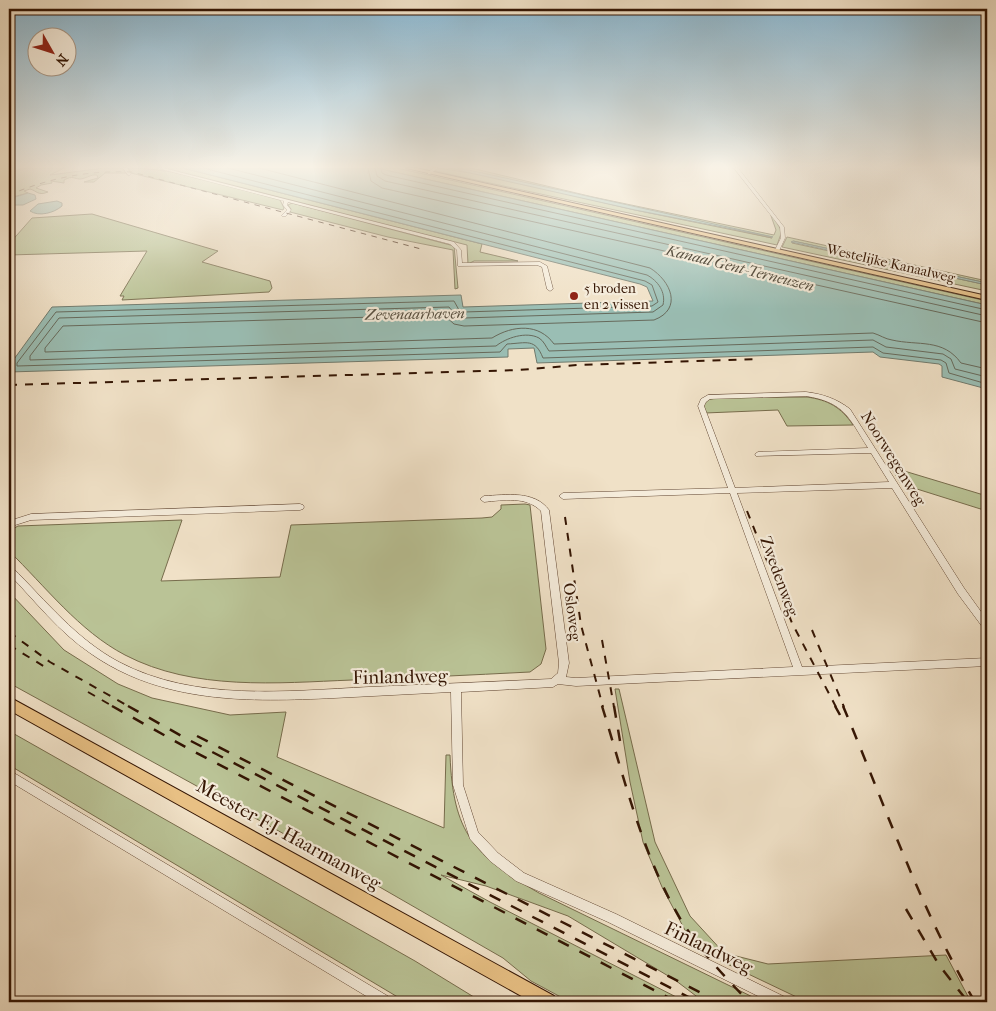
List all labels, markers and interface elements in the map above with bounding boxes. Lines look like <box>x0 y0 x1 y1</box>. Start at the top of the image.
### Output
north arrow <box>28 28 78 78</box>
text: N <box>52 50 72 70</box>
street label: Westelijke Kanaalweg <box>824 240 957 287</box>
water label: Kanaal Gent-Terneuzen <box>663 241 816 295</box>
place label: 5 broden en 2 vissen <box>584 280 649 313</box>
marker: 5 broden en 2 vissen <box>568 290 580 302</box>
water label: Zevenaarhaven <box>364 304 465 324</box>
street label: Noorwegenweg <box>857 407 930 509</box>
street label: Zwedenweg <box>756 534 803 619</box>
street label: Osloweg <box>559 582 586 643</box>
street label: Finlandweg <box>352 665 449 689</box>
street label: Meester F.J. Haarmanweg <box>192 775 385 895</box>
street label: Finlandweg <box>661 917 757 979</box>

